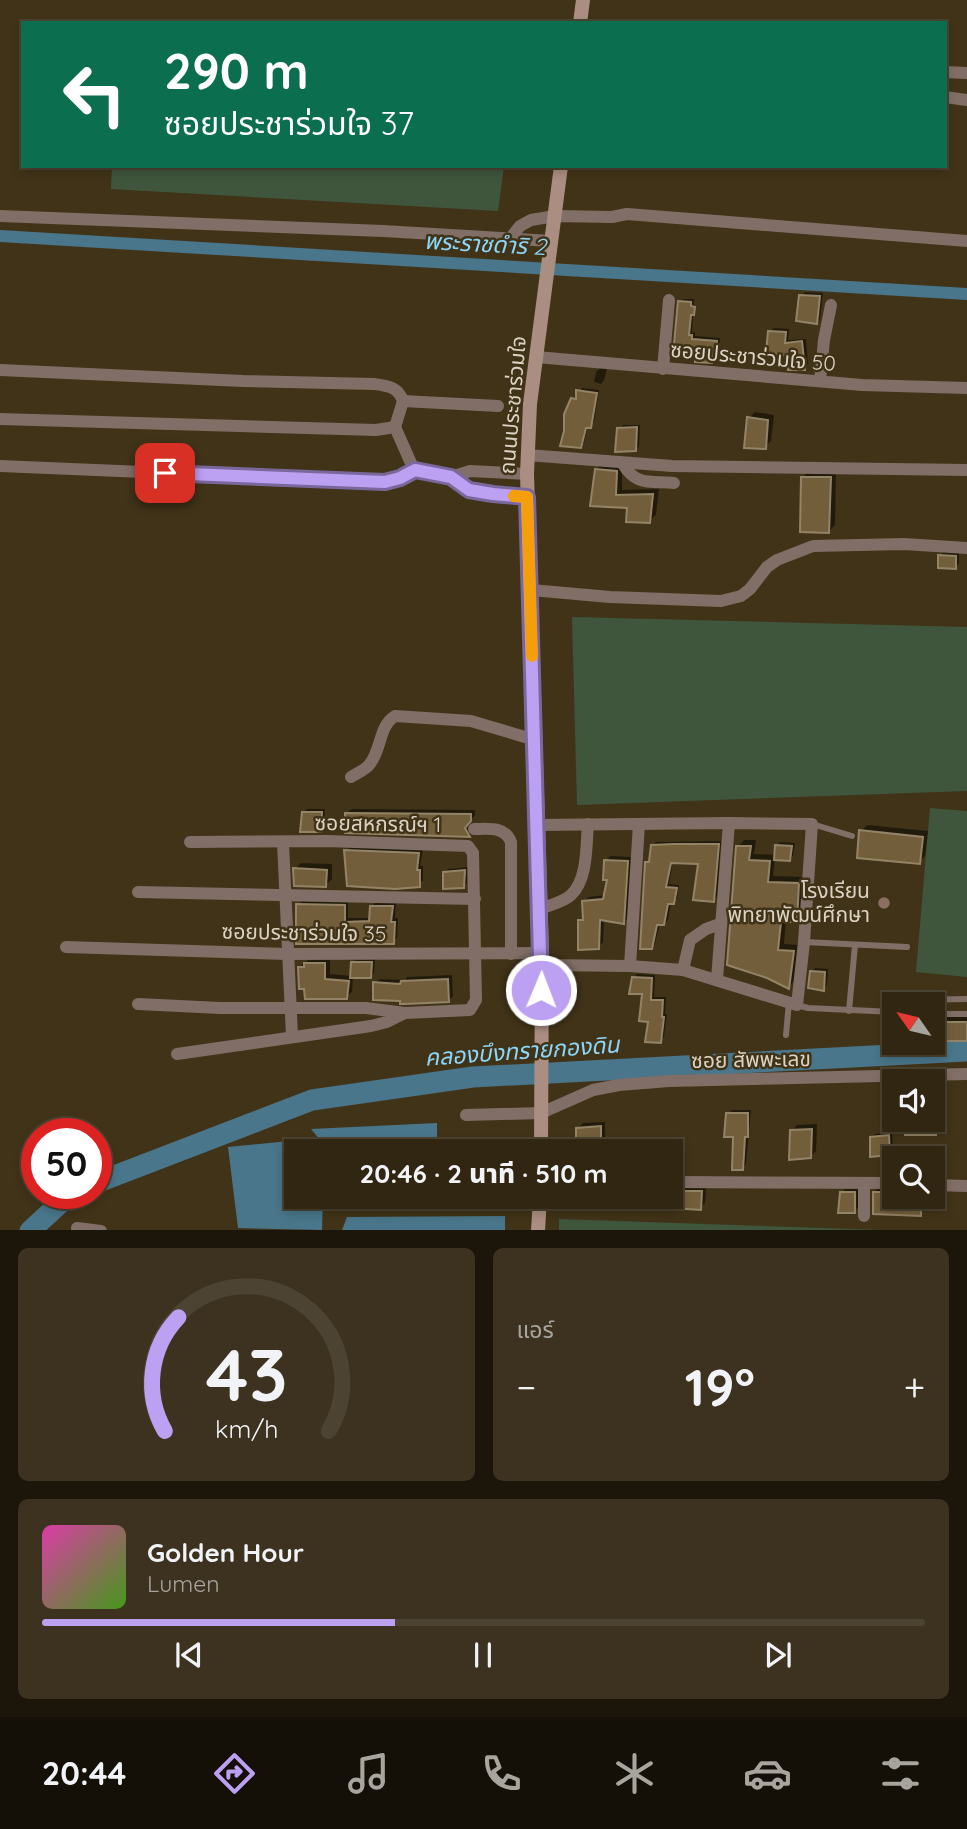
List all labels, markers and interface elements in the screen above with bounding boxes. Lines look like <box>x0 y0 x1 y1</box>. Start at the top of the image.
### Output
text: 290 m <box>164 40 309 101</box>
icon: left <box>49 49 140 140</box>
text: ซอยประชาร่วมใจ 37 <box>164 103 414 143</box>
water label: พระราชดำริ 2 <box>423 226 549 261</box>
street label: ถนนประชาร่วมใจ <box>493 335 531 475</box>
street label: ซอยประชาร่วมใจ 50 <box>669 336 837 376</box>
pin <box>135 443 195 503</box>
icon: arrive <box>146 454 184 492</box>
street label: ซอยสหกรณ์ฯ 1 <box>314 809 442 837</box>
place label: โรงเรียน พิทยาพัฒน์ศึกษา <box>727 877 870 927</box>
marker: โรงเรียน พิทยาพัฒน์ศึกษา <box>876 895 892 911</box>
street label: ซอยประชาร่วมใจ 35 <box>221 918 387 946</box>
position arrow <box>504 953 578 1027</box>
north arrow <box>882 992 945 1055</box>
map controls <box>882 992 945 1209</box>
water label: คลองบึงทรายกองดิน <box>424 1029 622 1072</box>
street label: ซอย สัพพะเลข <box>691 1045 811 1073</box>
button: sound <box>882 1069 945 1132</box>
speed limit sign: 50 <box>21 1118 112 1209</box>
button: search <box>882 1146 945 1209</box>
text: 20:46 · 2 นาที · 510 m <box>359 1157 608 1190</box>
text: แอร์ <box>517 1315 554 1344</box>
text: 43 <box>205 1328 287 1419</box>
text: 19° <box>685 1354 755 1419</box>
text: − <box>517 1363 536 1411</box>
text: + <box>904 1363 925 1411</box>
text: km/h <box>215 1412 278 1443</box>
text: Golden Hour <box>147 1536 304 1569</box>
text: Lumen <box>147 1569 220 1598</box>
icon: previous <box>170 1636 208 1674</box>
icon: pause <box>464 1636 502 1674</box>
icon: next <box>759 1636 797 1674</box>
icon: directions <box>210 1749 259 1798</box>
icon: music <box>344 1749 393 1798</box>
icon: phone <box>477 1749 526 1798</box>
icon: climate <box>610 1749 659 1798</box>
icon: car <box>743 1749 792 1798</box>
icon: filters <box>876 1749 925 1798</box>
text: 20:44 <box>42 1753 126 1793</box>

